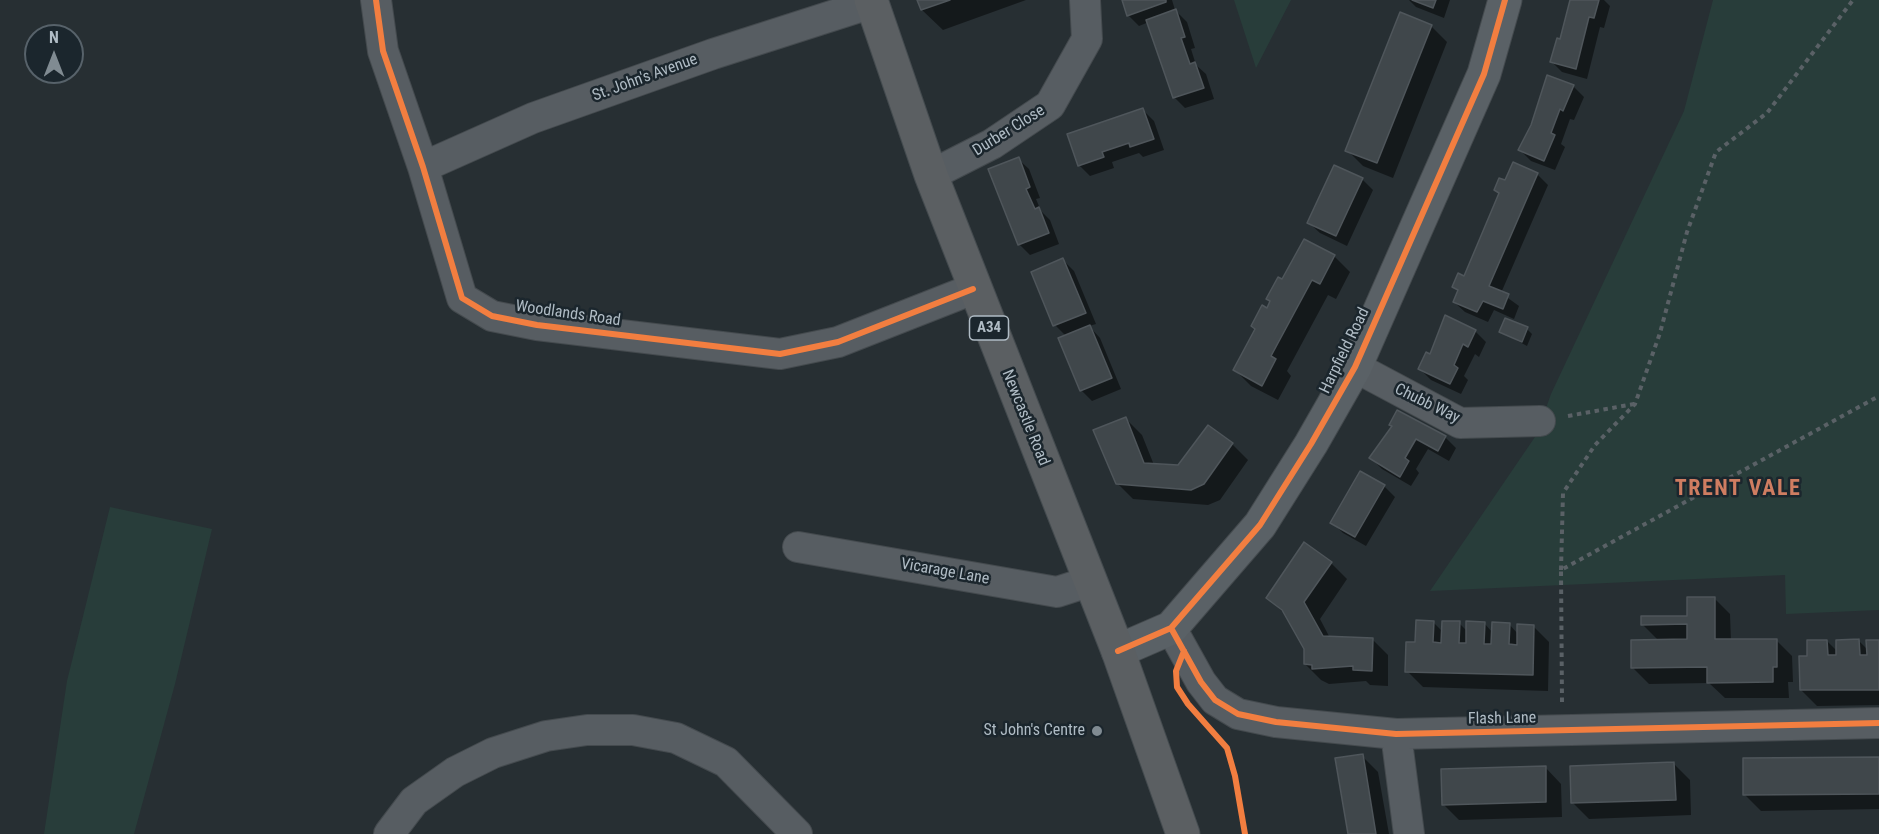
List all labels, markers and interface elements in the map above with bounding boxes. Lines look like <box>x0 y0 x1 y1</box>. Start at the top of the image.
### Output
north arrow <box>24 24 84 84</box>
text: N <box>49 28 59 47</box>
street label: St. John's Avenue <box>590 50 700 106</box>
street label: Durber Close <box>969 101 1049 161</box>
street label: Woodlands Road <box>514 297 622 331</box>
street label: Harpfield Road <box>1316 305 1374 397</box>
road number: A34 <box>970 316 1008 340</box>
street label: Newcastle Road <box>997 367 1053 469</box>
street label: Chubb Way <box>1391 380 1463 428</box>
district label: TRENT VALE <box>1675 476 1801 502</box>
street label: Vicarage Lane <box>899 555 991 589</box>
street label: Flash Lane <box>1468 709 1536 729</box>
place label: St John's Centre <box>983 721 1085 741</box>
marker: St John's Centre <box>1090 724 1104 738</box>

